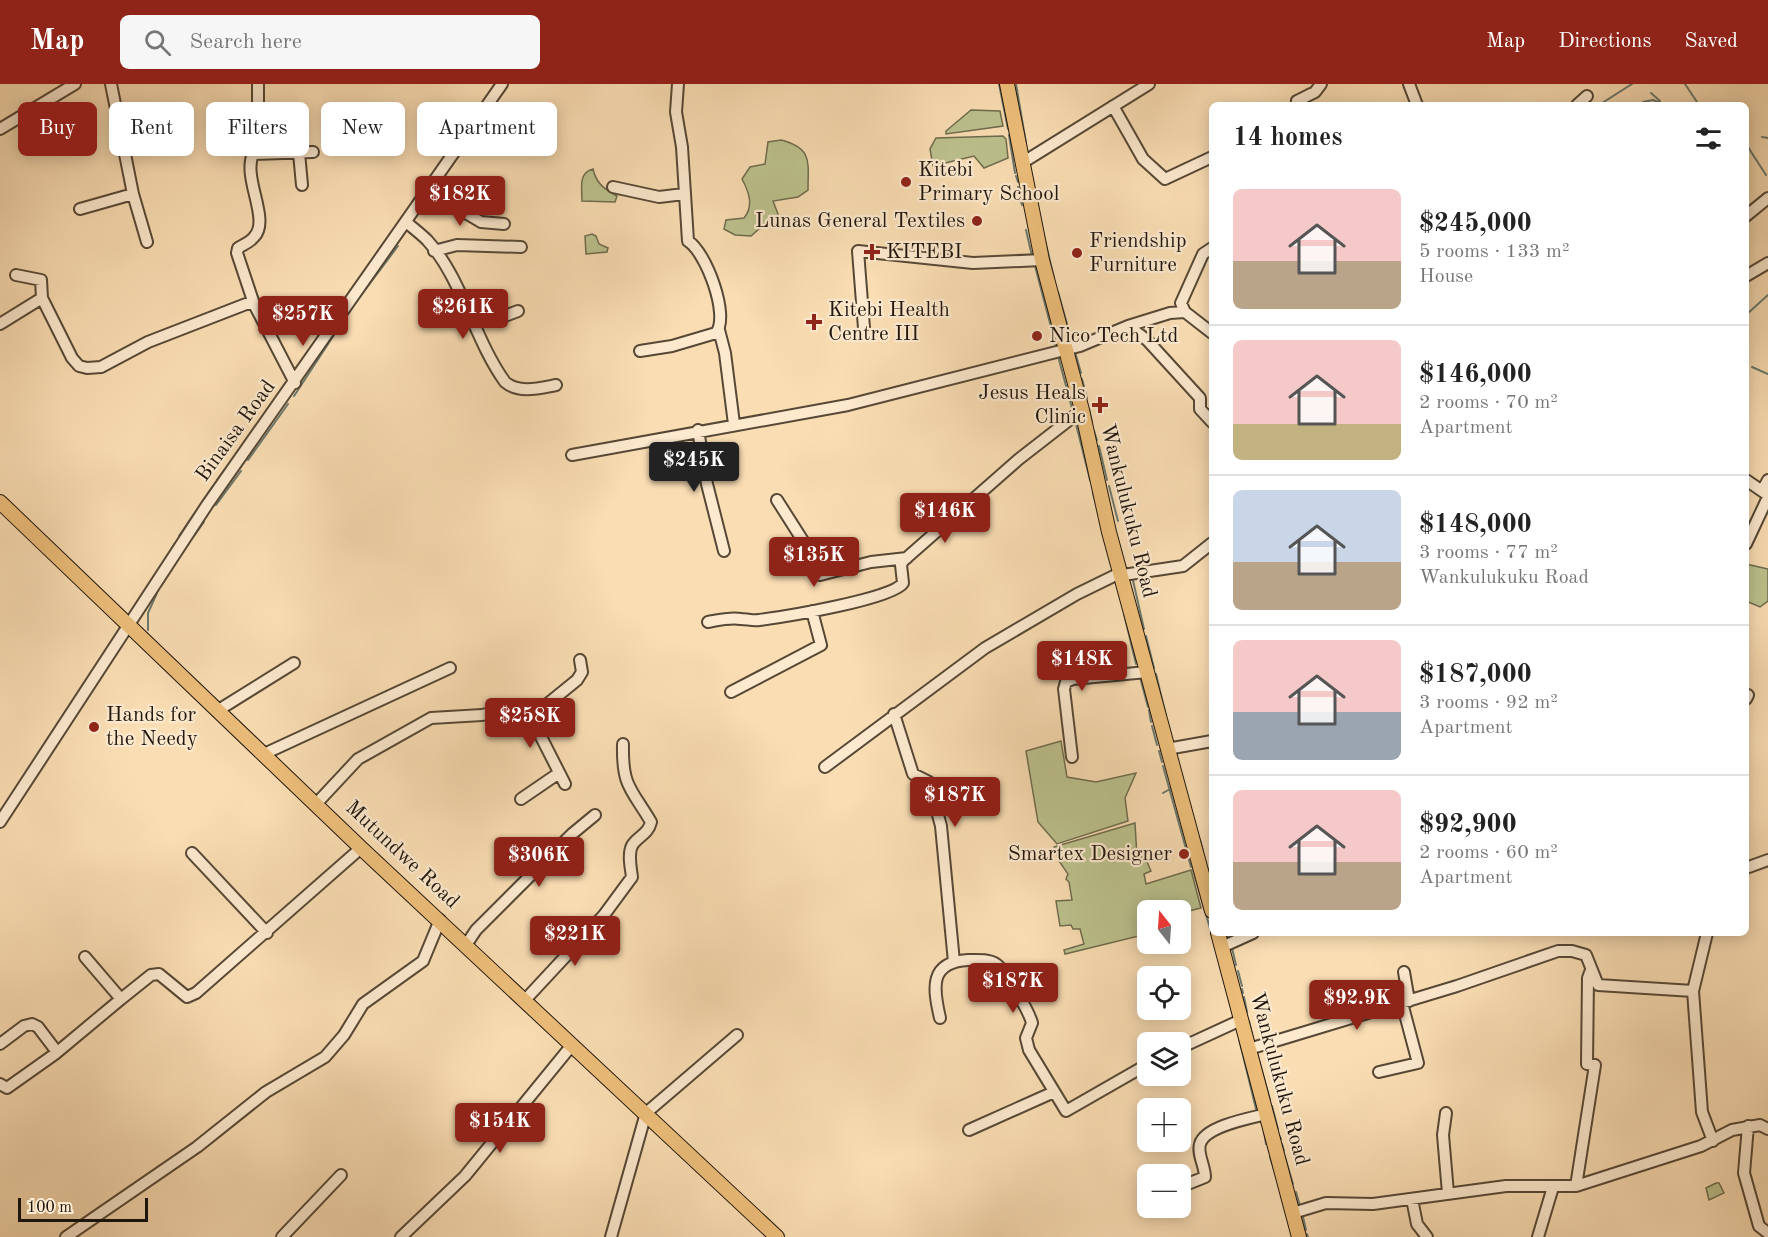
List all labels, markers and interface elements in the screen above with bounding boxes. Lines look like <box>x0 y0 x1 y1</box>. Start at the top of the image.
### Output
search box <box>120 15 540 69</box>
icon: search <box>141 26 174 59</box>
text: Map <box>30 28 84 56</box>
text: Search here <box>189 31 302 53</box>
text: Map <box>1486 31 1525 52</box>
text: Directions <box>1558 31 1652 52</box>
text: Saved <box>1685 31 1738 52</box>
chip: Buy <box>18 102 97 156</box>
chip: Rent <box>109 102 194 156</box>
chip: Filters <box>206 102 309 156</box>
chip: New <box>321 102 405 156</box>
chip: Apartment <box>417 102 557 156</box>
icon: filters <box>1692 122 1725 155</box>
text: 14 homes <box>1233 125 1342 151</box>
place label: Kitebi Primary School <box>918 160 1060 205</box>
marker: Kitebi Primary School <box>899 175 913 189</box>
pin: $182K <box>418 176 502 227</box>
text: $182K <box>429 185 491 205</box>
place label: Lunas General Textiles <box>755 211 965 232</box>
text: $245,000 <box>1419 211 1532 237</box>
icon: home <box>1281 213 1353 285</box>
marker: Lunas General Textiles <box>970 214 984 228</box>
place label: Friendship Furniture <box>1089 231 1187 276</box>
place label: KITEBI <box>886 242 962 263</box>
text: 5 rooms · 133 m² <box>1419 242 1569 262</box>
marker: KITEBI <box>863 243 881 261</box>
marker: Friendship Furniture <box>1070 246 1084 260</box>
text: House <box>1419 267 1473 287</box>
pin: $261K <box>421 289 505 340</box>
pin: $257K <box>261 296 345 347</box>
text: $261K <box>432 298 494 318</box>
place label: Kitebi Health Centre III <box>828 300 950 345</box>
text: $257K <box>272 305 334 325</box>
marker: Kitebi Health Centre III <box>805 313 823 331</box>
place label: Nico Tech Ltd <box>1049 326 1178 347</box>
marker: Nico Tech Ltd <box>1030 329 1044 343</box>
text: $146,000 <box>1419 362 1532 388</box>
icon: home <box>1281 364 1353 436</box>
street label: Binaisa Road <box>192 376 280 486</box>
place label: Jesus Heals Clinic <box>978 383 1086 428</box>
text: 2 rooms · 70 m² <box>1419 393 1558 413</box>
marker: Jesus Heals Clinic <box>1091 396 1109 414</box>
text: Apartment <box>1419 418 1513 438</box>
street label: Wankulukuku Road <box>1096 422 1160 600</box>
pin: $245K <box>652 442 736 493</box>
text: $245K <box>663 451 725 471</box>
pin: $146K <box>903 493 987 544</box>
text: $146K <box>914 502 976 522</box>
text: $148,000 <box>1419 512 1532 538</box>
icon: home <box>1281 514 1353 586</box>
pin: $135K <box>772 537 856 588</box>
text: 3 rooms · 77 m² <box>1419 543 1558 563</box>
text: $135K <box>783 546 845 566</box>
text: Wankulukuku Road <box>1419 568 1589 588</box>
pin: $148K <box>1040 641 1124 692</box>
text: $148K <box>1051 650 1113 670</box>
text: $187,000 <box>1419 662 1532 688</box>
icon: home <box>1281 664 1353 736</box>
text: 3 rooms · 92 m² <box>1419 693 1558 713</box>
pin: $258K <box>488 698 572 749</box>
place label: Hands for the Needy <box>106 705 198 750</box>
text: $258K <box>499 707 561 727</box>
text: Apartment <box>1419 718 1513 738</box>
marker: Hands for the Needy <box>87 720 101 734</box>
pin: $187K <box>913 777 997 828</box>
text: $187K <box>924 786 986 806</box>
street label: Mutundwe Road <box>341 797 463 913</box>
text: $92,900 <box>1419 812 1517 838</box>
icon: home <box>1281 814 1353 886</box>
pin: $306K <box>497 837 581 888</box>
text: 2 rooms · 60 m² <box>1419 843 1558 863</box>
place label: Smartex Designer <box>1008 844 1172 865</box>
text: $306K <box>508 846 570 866</box>
marker: Smartex Designer <box>1177 847 1191 861</box>
text: Apartment <box>1419 868 1513 888</box>
north arrow <box>1137 900 1191 954</box>
map controls <box>1137 900 1191 1218</box>
pin: $221K <box>533 916 617 967</box>
text: $221K <box>544 925 606 945</box>
pin: $187K <box>971 963 1055 1014</box>
button: locate <box>1137 966 1191 1020</box>
text: $187K <box>982 972 1044 992</box>
pin: $92.9K <box>1308 980 1406 1031</box>
text: $92.9K <box>1323 989 1391 1009</box>
street label: Wankulukuku Road <box>1246 990 1312 1168</box>
button: layers <box>1137 1032 1191 1086</box>
button: + <box>1137 1098 1191 1152</box>
pin: $154K <box>458 1103 542 1154</box>
text: $154K <box>469 1112 531 1132</box>
button: − <box>1137 1164 1191 1218</box>
scale bar <box>18 1195 148 1222</box>
text: 100 m <box>27 1200 72 1216</box>

